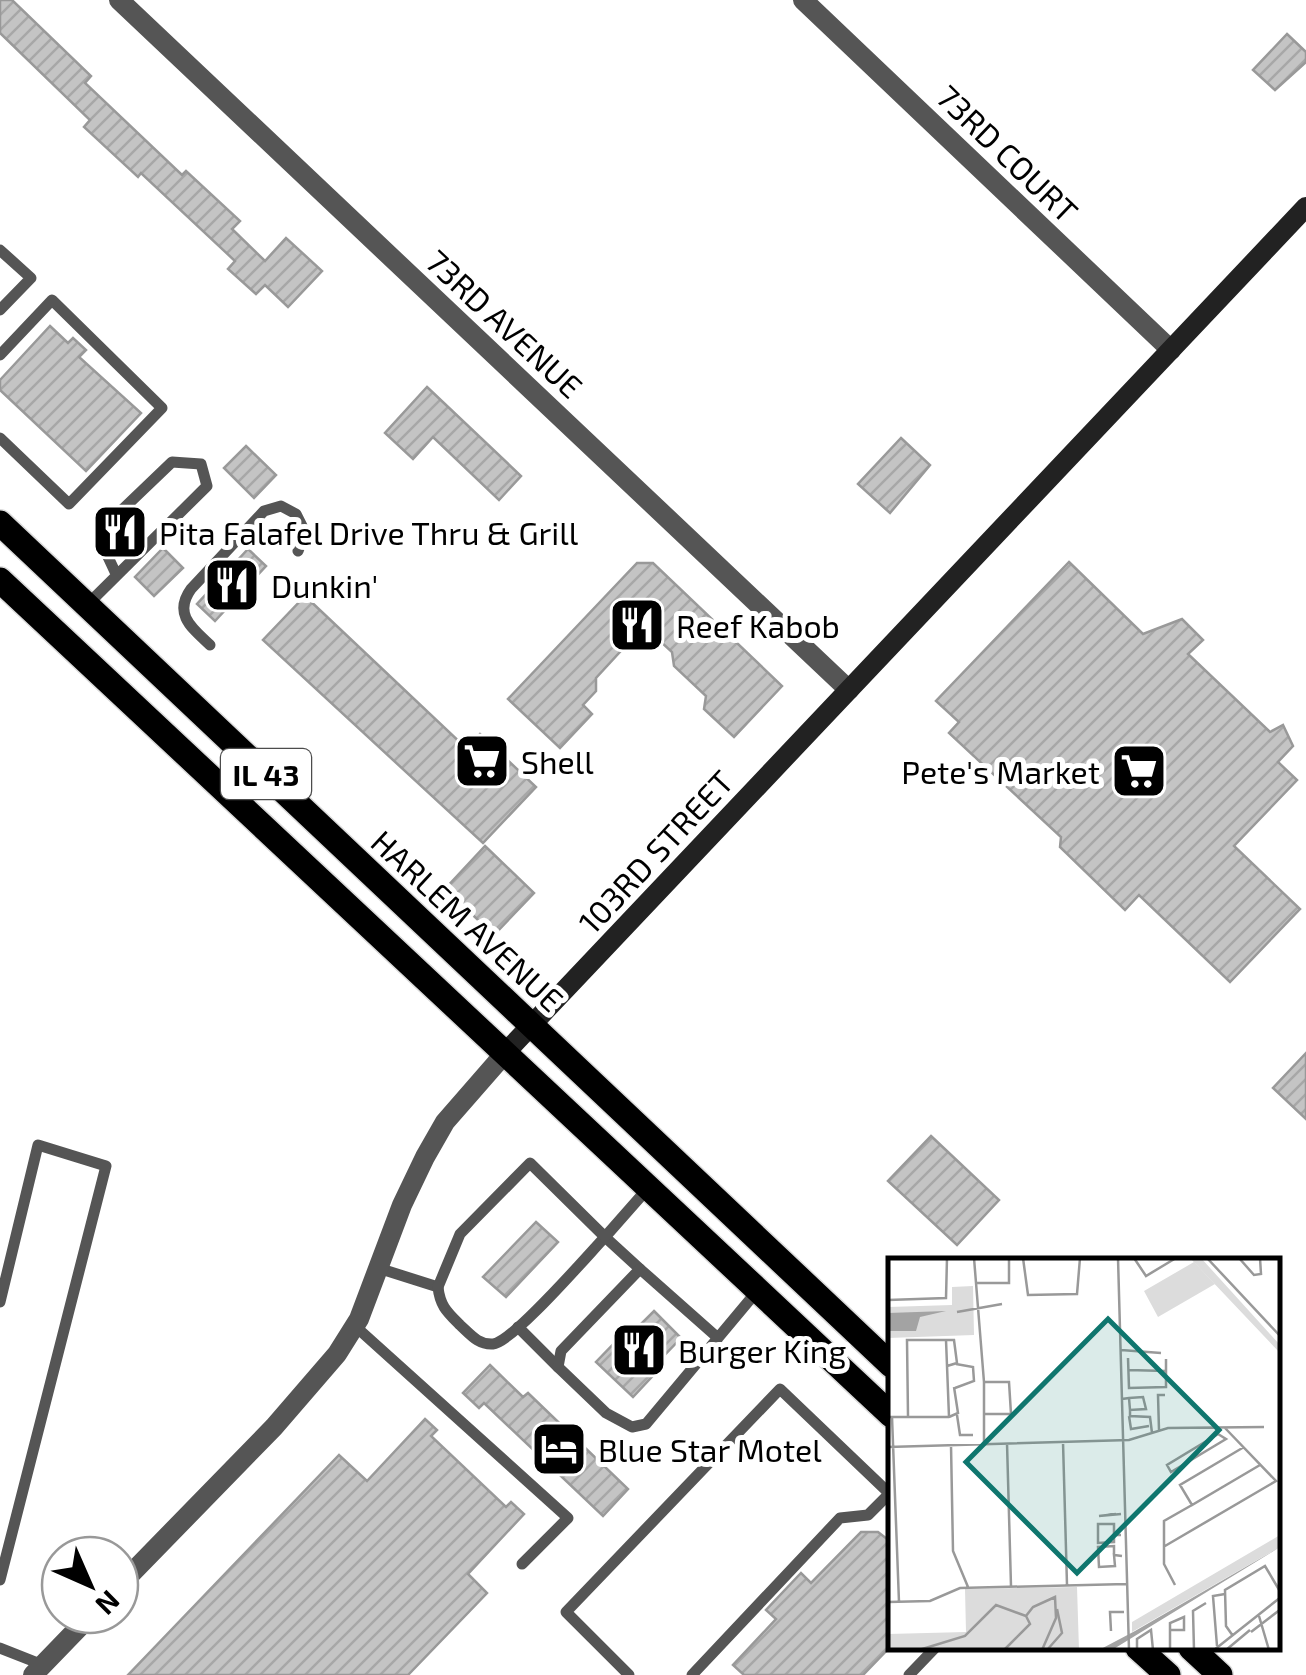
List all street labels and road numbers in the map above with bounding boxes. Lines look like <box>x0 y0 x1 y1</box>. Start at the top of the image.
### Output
street label: 73RD COURT <box>930 76 1086 230</box>
street label: 73RD AVENUE <box>419 241 591 405</box>
road number: IL 43 <box>221 749 311 799</box>
street label: 103RD STREET <box>570 762 740 940</box>
street label: HARLEM AVENUE <box>364 822 572 1018</box>

